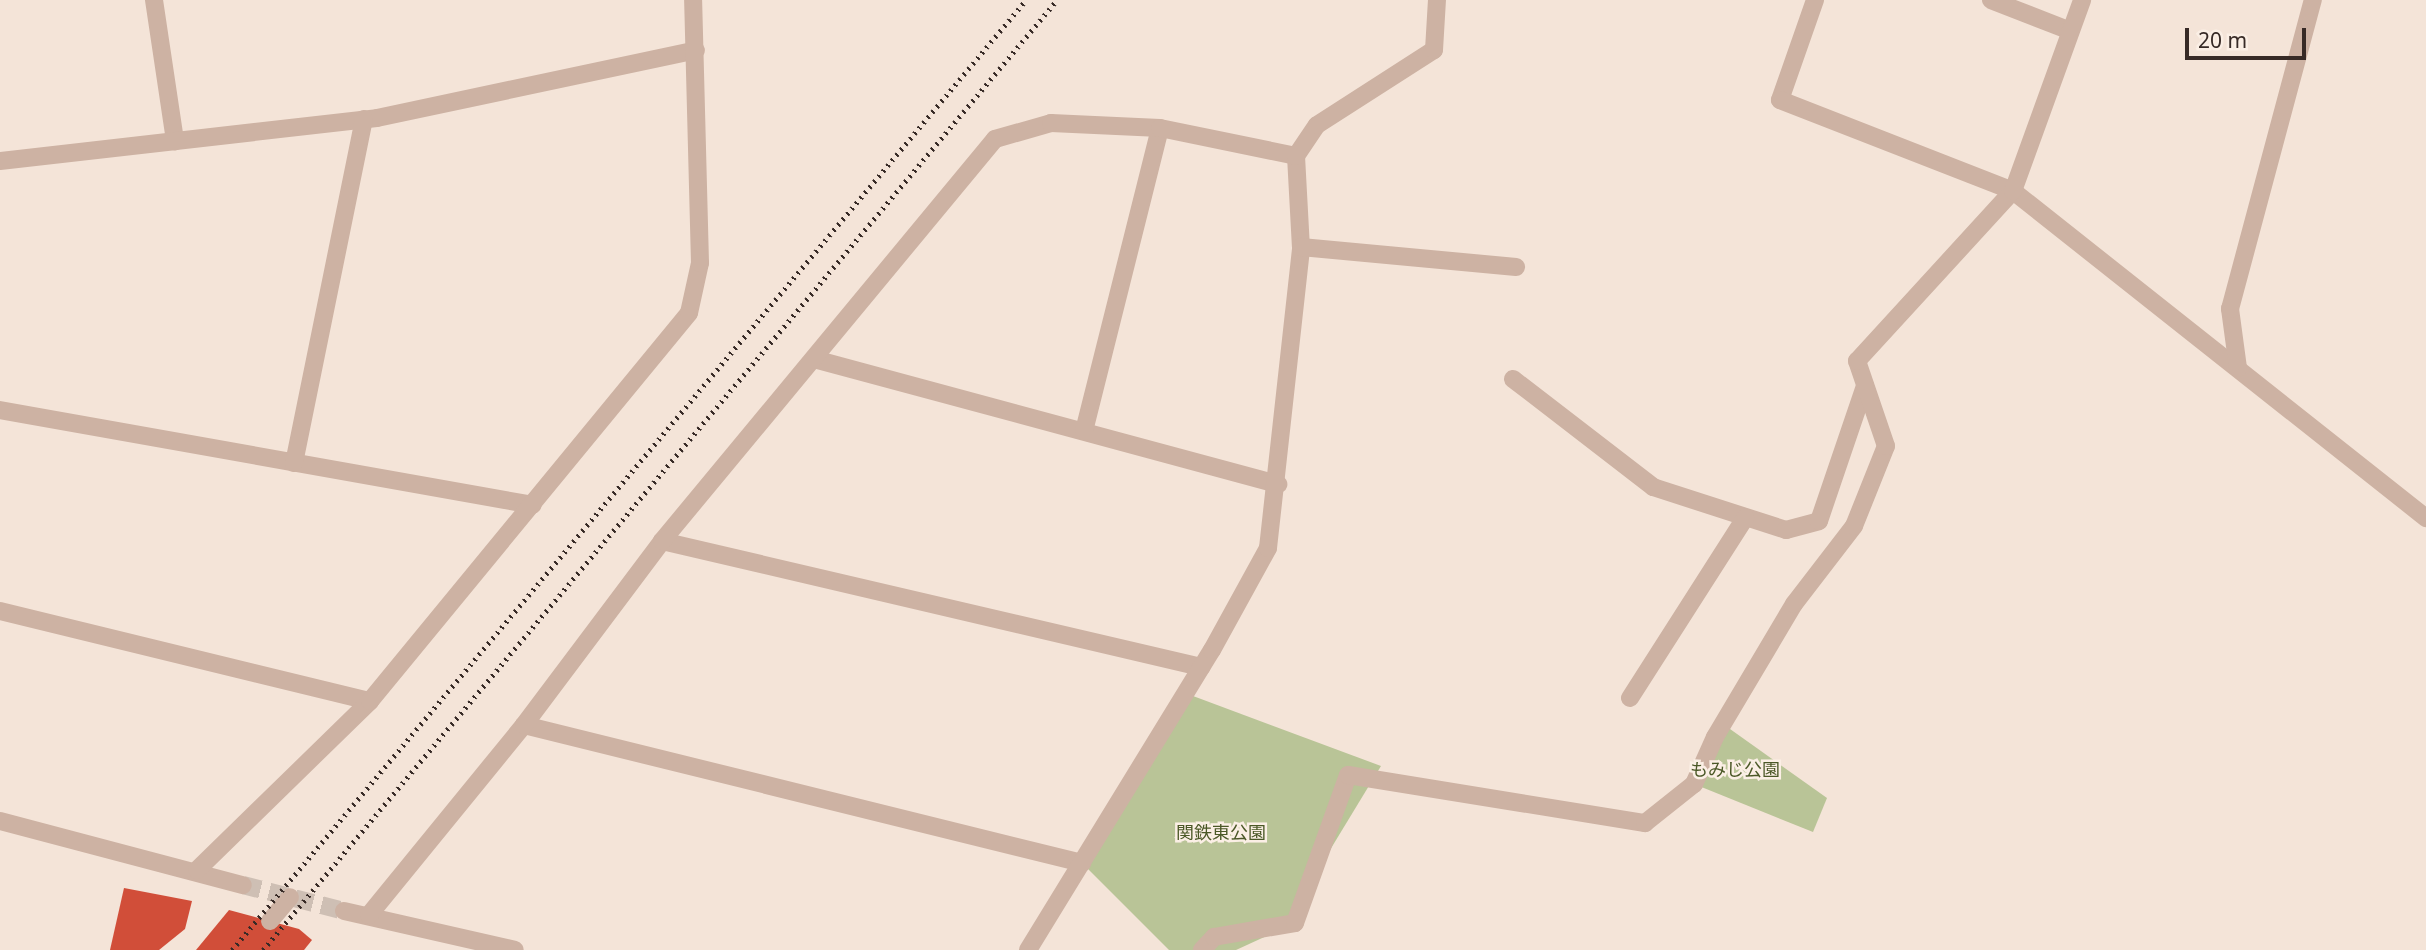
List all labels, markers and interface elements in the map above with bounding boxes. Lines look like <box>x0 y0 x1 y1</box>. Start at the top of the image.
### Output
scale bar <box>2188 14 2309 58</box>
text: 20 m <box>2198 26 2247 54</box>
park label: もみじ公園 <box>1690 758 1780 780</box>
park label: 関鉄東公園 <box>1176 821 1266 843</box>

